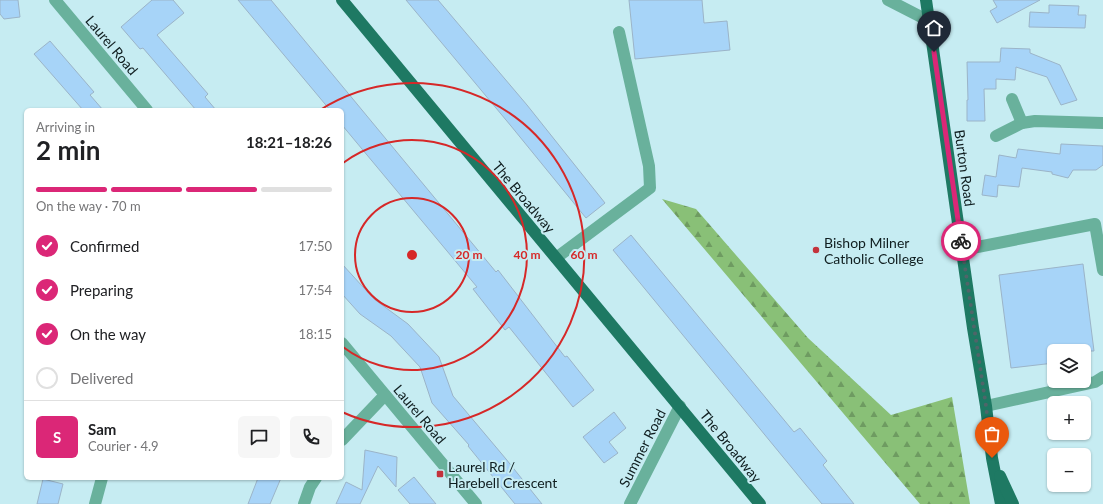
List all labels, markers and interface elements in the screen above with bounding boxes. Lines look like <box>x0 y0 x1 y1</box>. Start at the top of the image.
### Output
pin <box>917 11 951 52</box>
street label: Laurel Road <box>82 12 142 78</box>
icon: home <box>923 17 945 39</box>
text: Arriving in <box>36 119 95 135</box>
street label: Burton Road <box>951 129 979 207</box>
text: 18:21–18:26 <box>246 133 332 151</box>
text: 2 min <box>36 134 100 166</box>
street label: The Broadway <box>489 158 559 237</box>
text: On the way · 70 m <box>36 198 141 214</box>
courier <box>941 221 981 261</box>
icon: bike <box>950 230 972 252</box>
place label: Bishop Milner Catholic College <box>824 234 924 267</box>
icon: check <box>36 235 58 257</box>
text: Confirmed <box>70 237 139 255</box>
text: 17:50 <box>299 238 332 254</box>
marker: Bishop Milner Catholic College <box>811 245 821 255</box>
text: 20 m <box>456 247 482 262</box>
text: 40 m <box>514 247 540 262</box>
text: 60 m <box>571 247 597 262</box>
centre of rings <box>405 248 419 262</box>
icon: check <box>36 279 58 301</box>
text: Preparing <box>70 281 133 299</box>
text: 17:54 <box>299 282 332 298</box>
icon: check <box>36 323 58 345</box>
text: On the way <box>70 325 146 343</box>
text: 18:15 <box>299 326 332 342</box>
map controls <box>1047 344 1091 492</box>
button: layers <box>1047 344 1091 388</box>
text: Delivered <box>70 369 133 387</box>
street label: Laurel Road <box>390 381 450 447</box>
button: + <box>1047 396 1091 440</box>
street label: Summer Road <box>615 406 669 490</box>
street label: The Broadway <box>697 406 766 486</box>
button: chat <box>238 416 280 458</box>
button: phone <box>290 416 332 458</box>
pin <box>975 417 1009 458</box>
text: Sam <box>88 420 116 438</box>
icon: bag <box>981 423 1003 445</box>
text: S <box>53 428 61 446</box>
text: Courier · 4.9 <box>88 438 159 454</box>
button: − <box>1047 448 1091 492</box>
place label: Laurel Rd / Harebell Crescent <box>448 458 557 491</box>
marker: Laurel Rd / Harebell Crescent <box>435 469 445 479</box>

